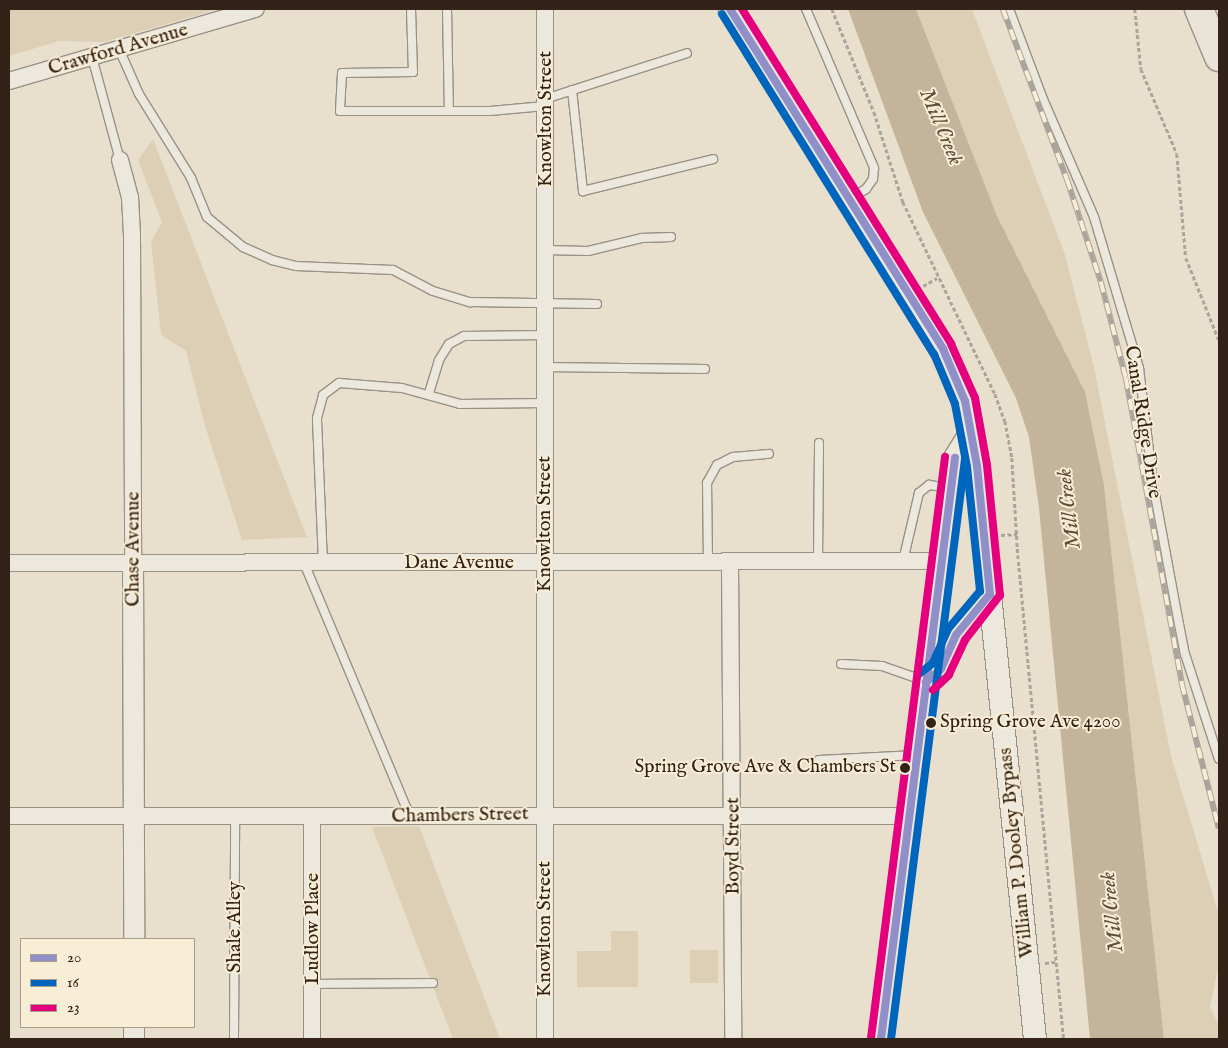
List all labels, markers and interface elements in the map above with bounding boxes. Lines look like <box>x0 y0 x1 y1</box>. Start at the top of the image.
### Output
street label: Crawford Avenue <box>45 18 191 80</box>
street label: Knowlton Street <box>533 51 557 187</box>
water label: Mill Creek <box>913 85 967 169</box>
street label: Canal Ridge Drive <box>1119 344 1167 500</box>
street label: Knowlton Street <box>532 456 556 592</box>
water label: Mill Creek <box>1053 467 1087 551</box>
street label: Chase Avenue <box>121 491 145 607</box>
street label: Dane Avenue <box>404 550 514 574</box>
place label: Spring Grove Ave 4200 <box>940 712 1120 734</box>
marker: Spring Grove Ave 4200 <box>926 718 936 728</box>
street label: William P. Dooley Bypass <box>993 747 1039 959</box>
place label: Spring Grove Ave & Chambers St <box>635 757 896 779</box>
marker: Spring Grove Ave & Chambers St <box>900 763 910 773</box>
street label: Boyd Street <box>721 797 745 895</box>
street label: Chambers Street <box>391 802 529 828</box>
street label: Knowlton Street <box>532 861 556 997</box>
water label: Mill Creek <box>1096 870 1130 954</box>
street label: Ludlow Place <box>300 873 324 985</box>
street label: Shale Alley <box>222 881 246 973</box>
legend <box>20 938 195 1028</box>
text: 20 <box>67 948 81 967</box>
text: 16 <box>67 973 79 992</box>
text: 23 <box>67 998 80 1017</box>

